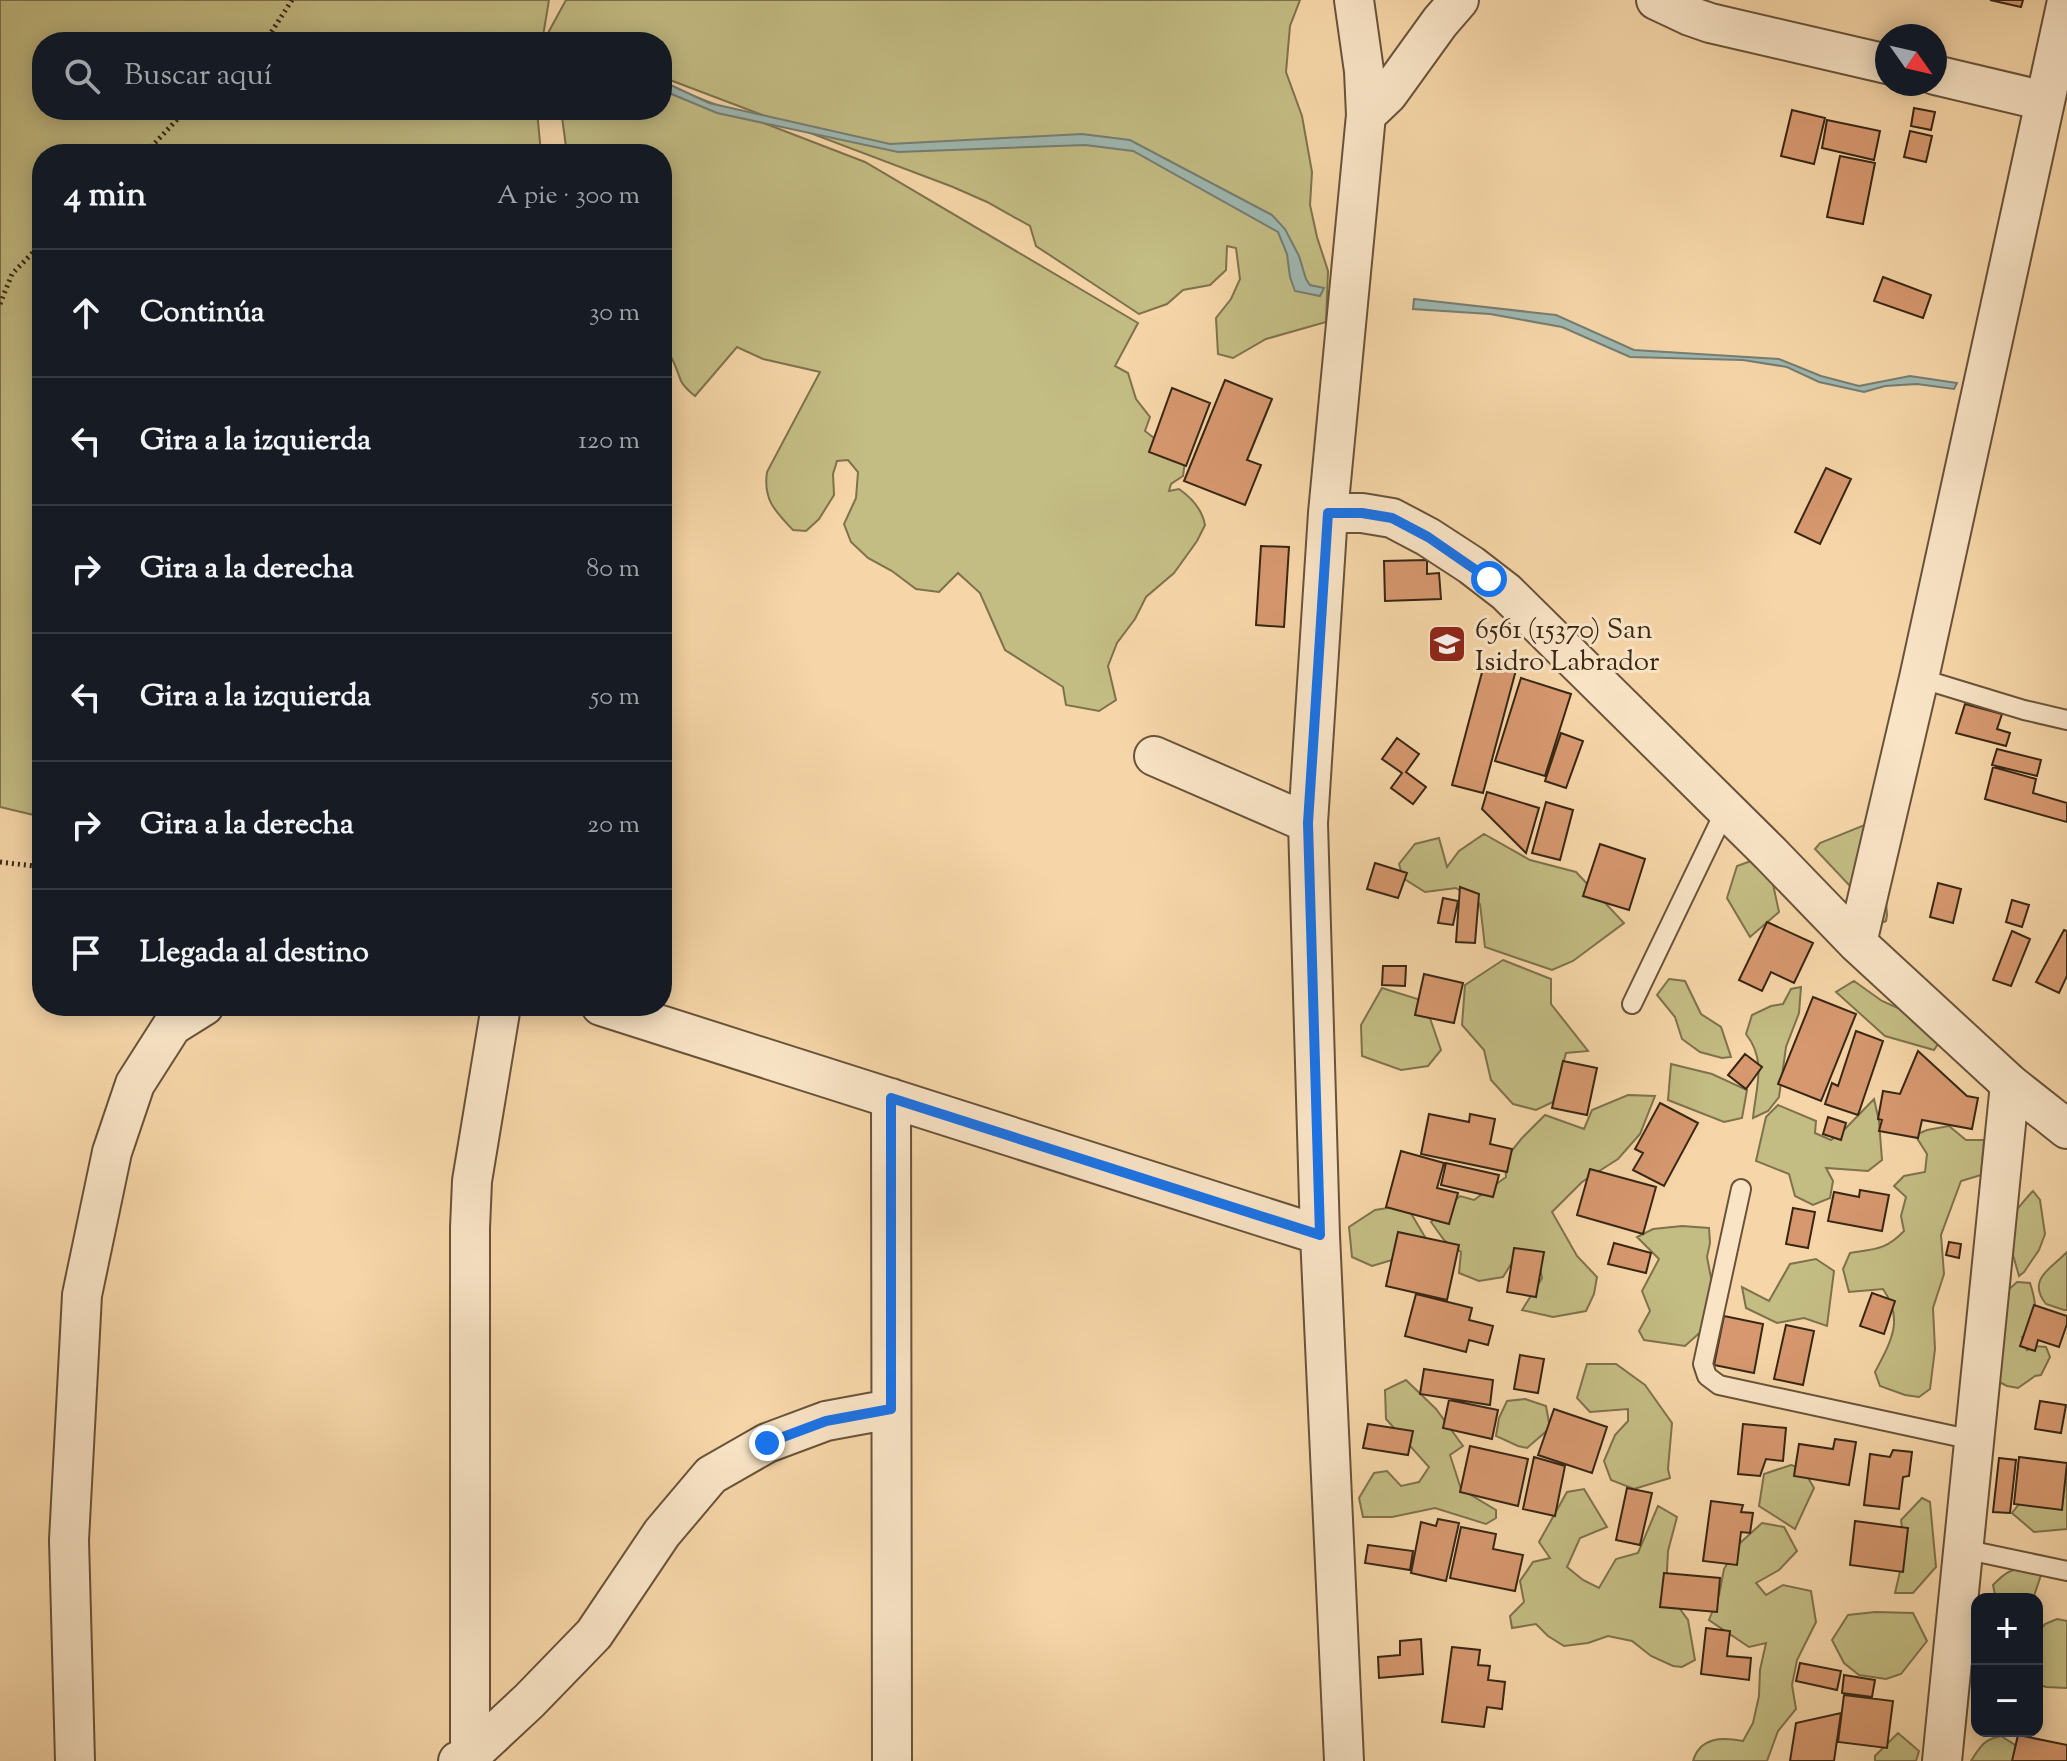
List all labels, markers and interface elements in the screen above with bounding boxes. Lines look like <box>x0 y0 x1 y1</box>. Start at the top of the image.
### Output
north arrow <box>1875 24 1947 96</box>
search box <box>32 32 672 120</box>
icon: search <box>60 54 104 98</box>
text: Buscar aquí <box>124 55 272 98</box>
text: 4 min <box>64 172 146 221</box>
text: A pie · 300 m <box>497 178 640 215</box>
icon: ahead <box>64 291 108 335</box>
text: Continúa <box>140 292 265 335</box>
text: 30 m <box>589 295 640 332</box>
icon: left <box>64 419 108 463</box>
text: Gira a la izquierda <box>140 420 371 463</box>
text: 120 m <box>578 423 640 460</box>
icon: right <box>64 547 108 591</box>
text: Gira a la derecha <box>140 548 354 591</box>
text: 80 m <box>586 551 640 588</box>
route start <box>1471 561 1507 597</box>
place label: 6561 (15370) San Isidro Labrador <box>1475 611 1660 683</box>
school or university icon: 6561 (15370) San Isidro Labrador <box>1426 623 1468 665</box>
icon: left <box>64 675 108 719</box>
text: Gira a la izquierda <box>140 676 371 719</box>
text: 50 m <box>590 679 640 716</box>
icon: right <box>64 803 108 847</box>
text: Gira a la derecha <box>140 804 354 847</box>
text: 20 m <box>587 807 640 844</box>
icon: arrive <box>64 931 108 975</box>
text: Llegada al destino <box>140 932 369 975</box>
route end <box>749 1425 785 1461</box>
map controls <box>1971 1593 2043 1737</box>
button: + <box>1971 1593 2043 1665</box>
button: − <box>1971 1665 2043 1737</box>

